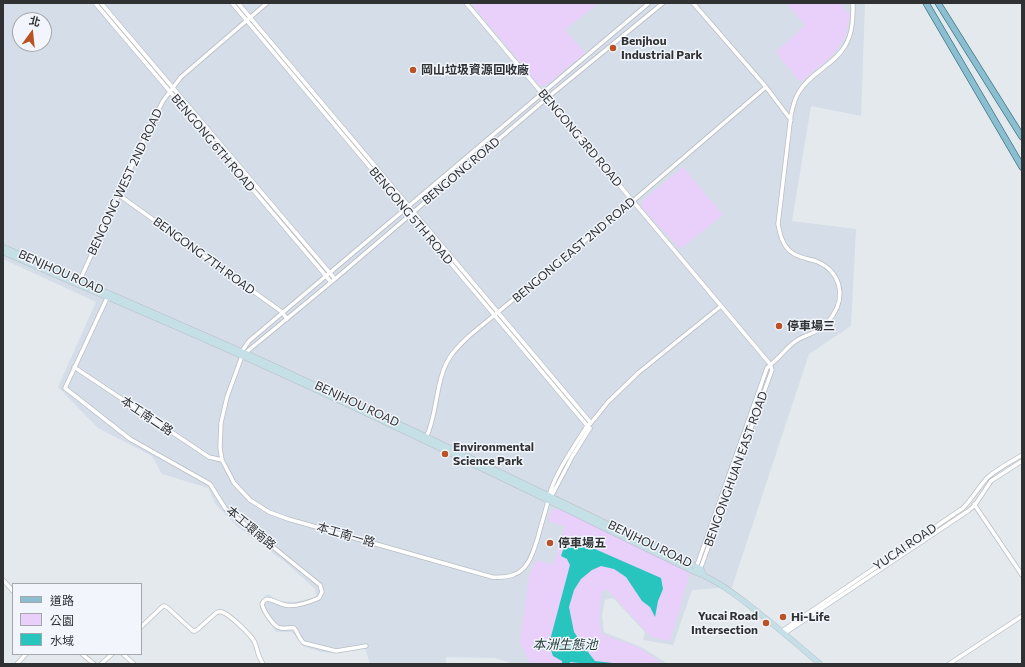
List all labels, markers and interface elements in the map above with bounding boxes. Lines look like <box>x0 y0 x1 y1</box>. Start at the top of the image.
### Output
north arrow <box>12 12 52 52</box>
text: 北 <box>28 13 42 29</box>
place label: Benjhou Industrial Park <box>621 34 702 62</box>
marker: Benjhou Industrial Park <box>608 43 618 53</box>
place label: 岡山垃圾資源回收廠 <box>421 63 529 77</box>
marker: 岡山垃圾資源回收廠 <box>408 65 418 75</box>
street label: BENGONG 3RD ROAD <box>535 86 625 190</box>
street label: BENGONG 6TH ROAD <box>168 91 258 195</box>
street label: BENGONG WEST 2ND ROAD <box>85 106 165 258</box>
street label: BENGONG ROAD <box>419 134 503 208</box>
street label: BENGONG 5TH ROAD <box>366 164 456 268</box>
street label: BENGONG EAST 2ND ROAD <box>510 194 638 306</box>
street label: BENGONG 7TH ROAD <box>150 214 258 298</box>
street label: BENJHOU ROAD <box>16 247 106 297</box>
place label: 停車場三 <box>787 319 835 333</box>
marker: 停車場三 <box>774 321 784 331</box>
street label: BENJHOU ROAD <box>312 378 402 430</box>
street label: BENGONGHUAN EAST ROAD <box>701 389 771 549</box>
street label: 本工南二路 <box>118 393 176 439</box>
place label: Environmental Science Park <box>453 440 534 468</box>
marker: Environmental Science Park <box>440 449 450 459</box>
street label: 本工環南路 <box>223 503 279 553</box>
street label: BENJHOU ROAD <box>606 517 694 571</box>
street label: 本工南一路 <box>315 520 377 550</box>
street label: YUCAI ROAD <box>871 521 939 573</box>
place label: 停車場五 <box>558 536 606 550</box>
marker: 停車場五 <box>545 538 555 548</box>
legend <box>12 583 142 655</box>
text: 道路 <box>50 593 74 607</box>
place label: Yucai Road Intersection <box>691 609 758 637</box>
place label: Hi-Life <box>791 610 830 624</box>
marker: Hi-Life <box>778 612 788 622</box>
text: 公園 <box>50 613 74 627</box>
marker: Yucai Road Intersection <box>761 618 771 628</box>
text: 水域 <box>50 633 74 647</box>
water label: 本洲生態池 <box>533 637 597 653</box>

